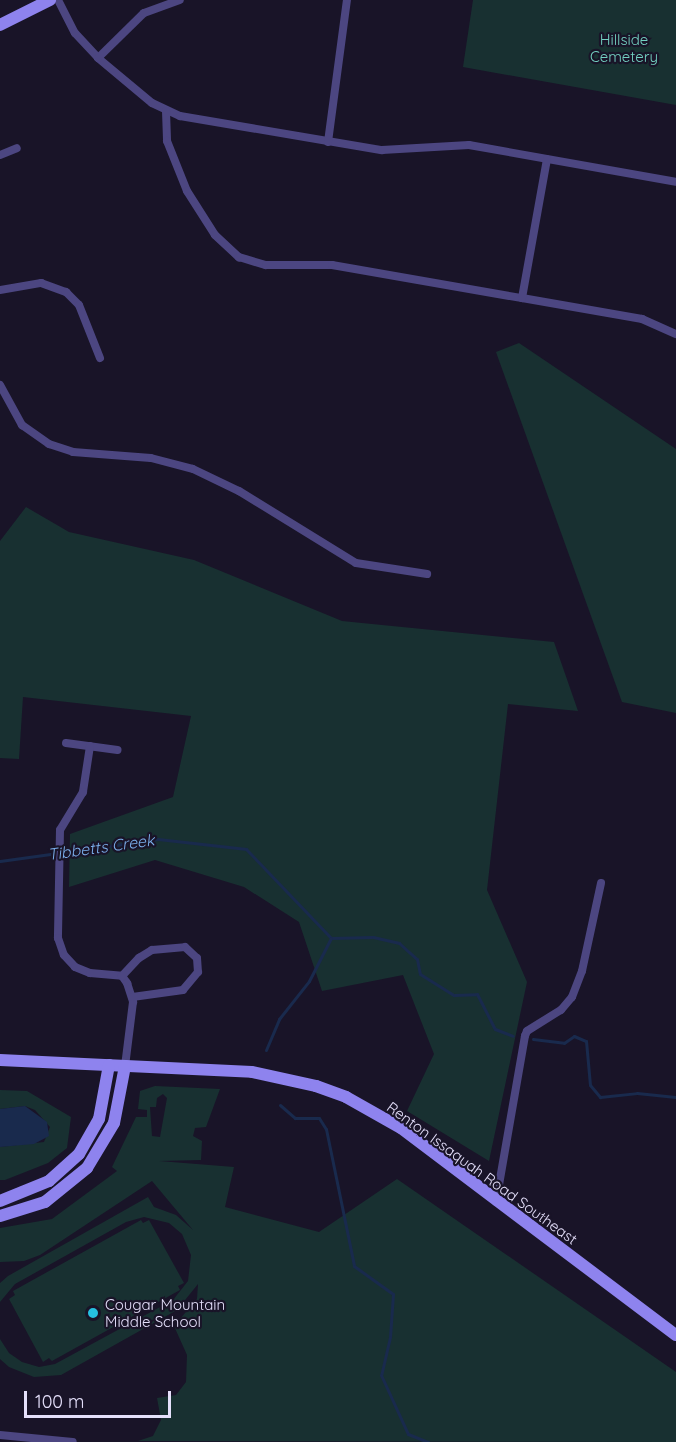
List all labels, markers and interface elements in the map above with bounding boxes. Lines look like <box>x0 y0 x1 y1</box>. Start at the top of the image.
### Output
park label: Hillside Cemetery <box>590 30 658 65</box>
water label: Tibbetts Creek <box>46 830 156 864</box>
street label: Renton Issaquah Road Southeast <box>383 1098 581 1248</box>
place label: Cougar Mountain Middle School <box>105 1295 225 1330</box>
marker: Cougar Mountain Middle School <box>86 1306 100 1320</box>
scale bar <box>27 1379 174 1417</box>
text: 100 m <box>35 1390 84 1413</box>

